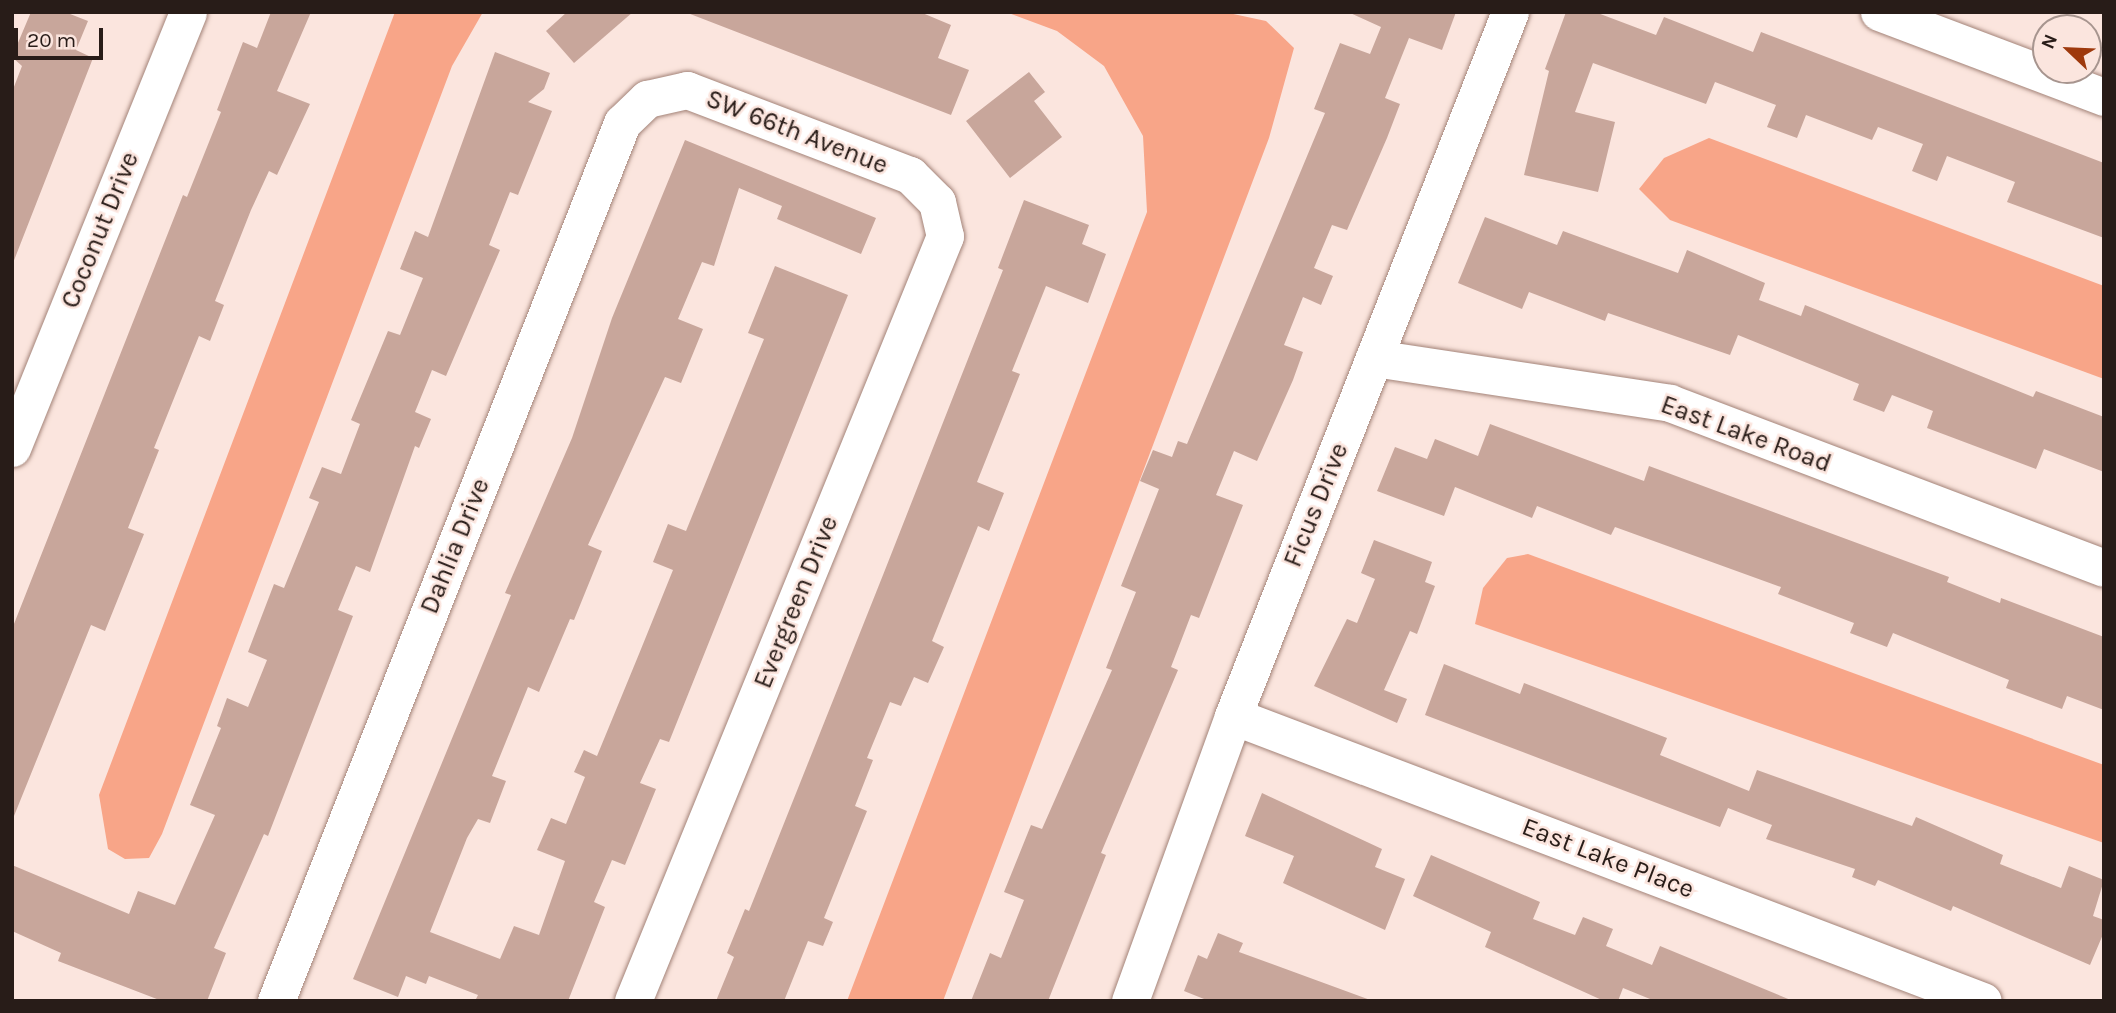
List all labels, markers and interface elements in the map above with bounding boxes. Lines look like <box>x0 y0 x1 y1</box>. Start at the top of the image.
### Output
scale bar <box>18 14 107 58</box>
north arrow <box>2032 14 2102 84</box>
text: 20 m <box>27 28 76 52</box>
text: N <box>2037 31 2062 52</box>
street label: SW 66th Avenue <box>702 83 892 181</box>
street label: Coconut Drive <box>54 147 146 313</box>
street label: East Lake Road <box>1657 389 1835 479</box>
street label: Ficus Drive <box>1277 438 1355 572</box>
street label: Dahlia Drive <box>414 474 496 618</box>
street label: Evergreen Drive <box>747 511 845 693</box>
street label: East Lake Place <box>1517 811 1699 905</box>

